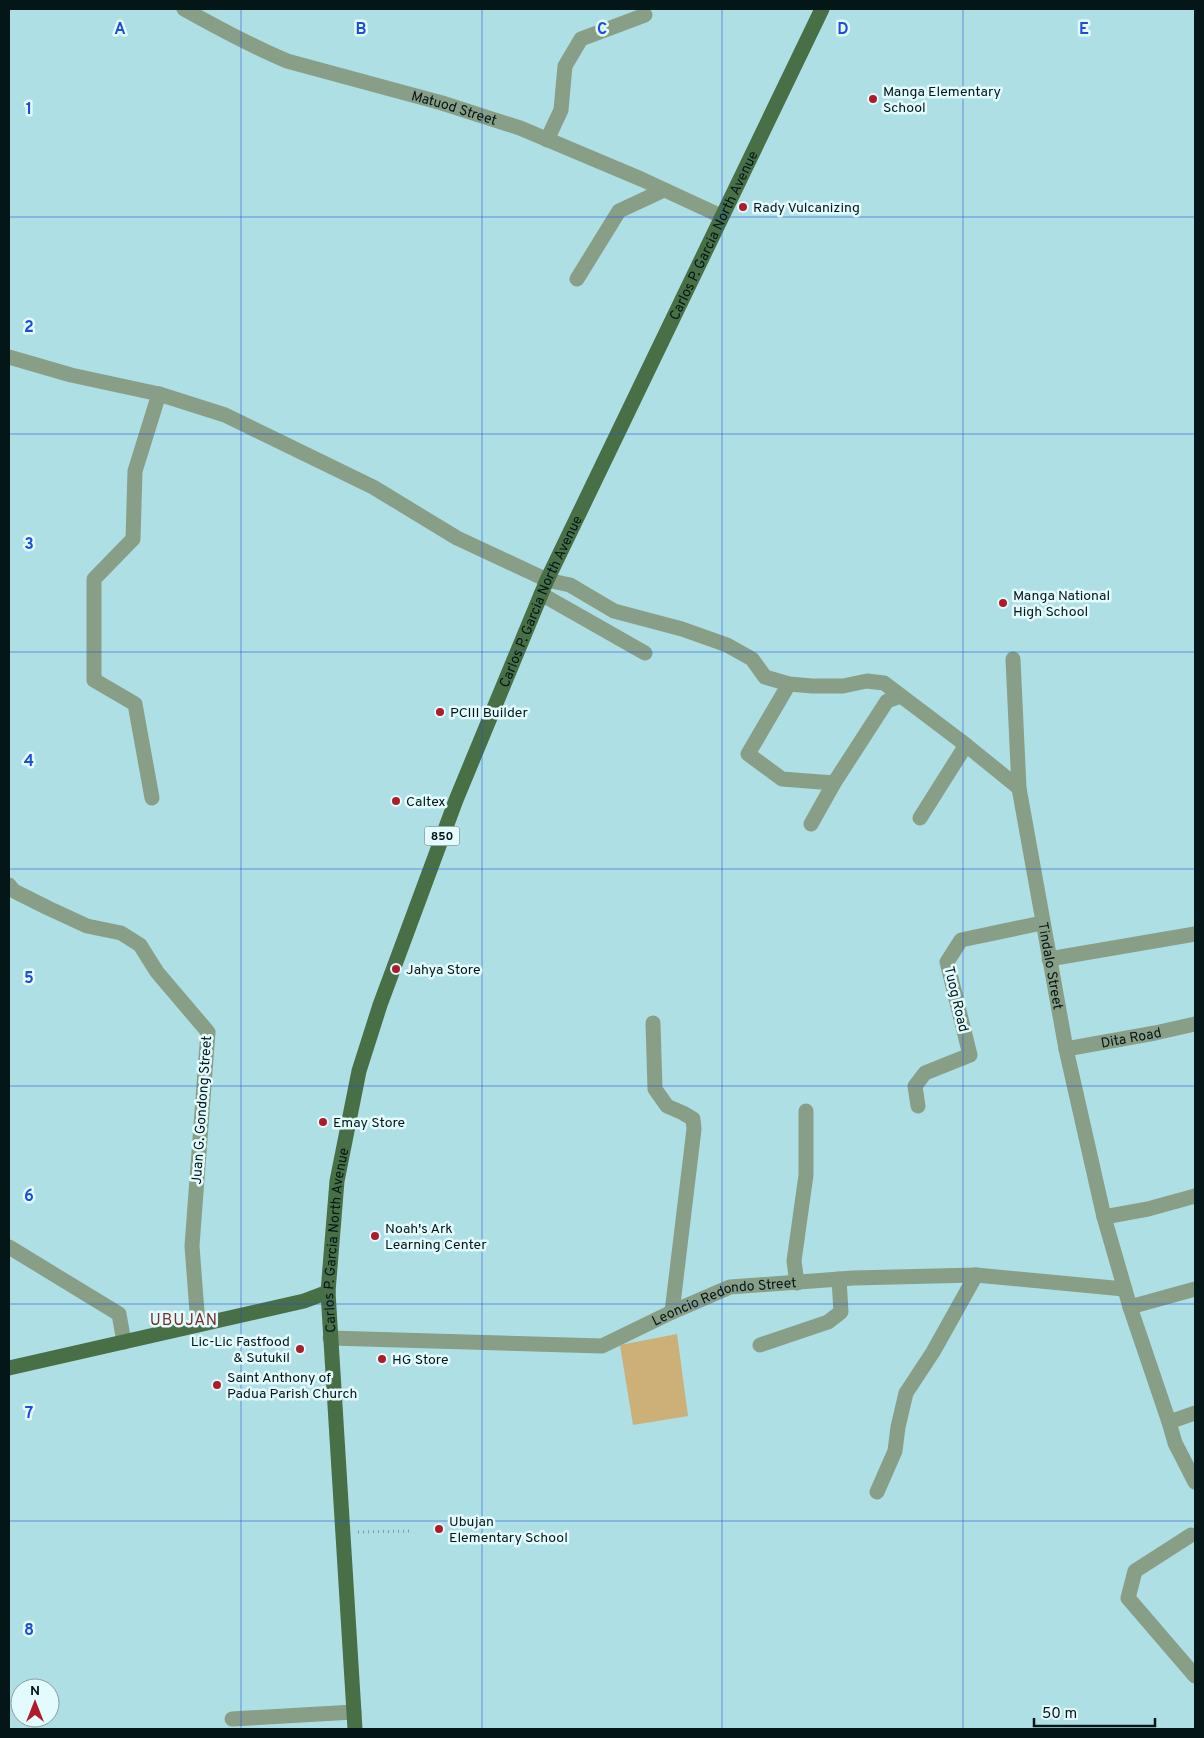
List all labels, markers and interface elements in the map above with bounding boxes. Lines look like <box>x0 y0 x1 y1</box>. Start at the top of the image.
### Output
text: A <box>114 20 126 40</box>
text: B <box>355 20 367 40</box>
text: C <box>597 20 607 40</box>
text: D <box>837 20 849 40</box>
text: E <box>1079 20 1089 40</box>
place label: Manga Elementary School <box>883 84 1001 117</box>
street label: Matuod Street <box>409 88 499 130</box>
marker: Manga Elementary School <box>867 93 879 105</box>
text: 1 <box>26 100 32 120</box>
street label: Carlos P. Garcia North Avenue <box>666 148 762 323</box>
place label: Rady Vulcanizing <box>753 200 860 217</box>
marker: Rady Vulcanizing <box>737 201 749 213</box>
text: 2 <box>24 318 34 338</box>
street label: Carlos P. Garcia North Avenue <box>496 513 587 690</box>
text: 3 <box>24 535 34 555</box>
place label: Manga National High School <box>1013 588 1110 621</box>
marker: Manga National High School <box>997 597 1009 609</box>
place label: PCIII Builder <box>450 705 529 722</box>
marker: PCIII Builder <box>434 706 446 718</box>
text: 4 <box>24 752 34 772</box>
place label: Caltex <box>406 794 446 811</box>
marker: Caltex <box>390 795 402 807</box>
road number: 850 <box>424 826 460 846</box>
street label: Tindalo Street <box>1033 921 1066 1011</box>
place label: Jahya Store <box>406 962 480 979</box>
marker: Jahya Store <box>390 963 402 975</box>
street label: Tuog Road <box>940 965 971 1034</box>
text: 5 <box>24 969 34 989</box>
street label: Dita Road <box>1100 1025 1163 1053</box>
street label: Juan G. Gondong Street <box>189 1035 216 1185</box>
place label: Emay Store <box>333 1115 405 1132</box>
marker: Emay Store <box>317 1116 329 1128</box>
street label: Carlos P. Garcia North Avenue <box>321 1146 353 1333</box>
text: 6 <box>24 1187 34 1207</box>
place label: Noah's Ark Learning Center <box>385 1221 487 1254</box>
marker: Noah's Ark Learning Center <box>369 1230 381 1242</box>
street label: Leoncio Redondo Street <box>650 1275 797 1330</box>
district label: UBUJAN <box>150 1311 218 1331</box>
place label: Lic-Lic Fastfood & Sutukil <box>191 1334 290 1367</box>
marker: Lic-Lic Fastfood & Sutukil <box>294 1343 306 1355</box>
place label: HG Store <box>392 1352 449 1369</box>
marker: HG Store <box>376 1353 388 1365</box>
place label: Saint Anthony of Padua Parish Church <box>227 1370 357 1403</box>
marker: Saint Anthony of Padua Parish Church <box>211 1379 223 1391</box>
text: 7 <box>25 1404 33 1424</box>
place label: Ubujan Elementary School <box>449 1514 568 1547</box>
marker: Ubujan Elementary School <box>433 1523 445 1535</box>
text: 8 <box>24 1621 34 1641</box>
north arrow <box>10 1678 60 1728</box>
text: N <box>30 1683 40 1700</box>
scale bar <box>1034 1696 1155 1728</box>
text: 50 m <box>1042 1705 1077 1724</box>

